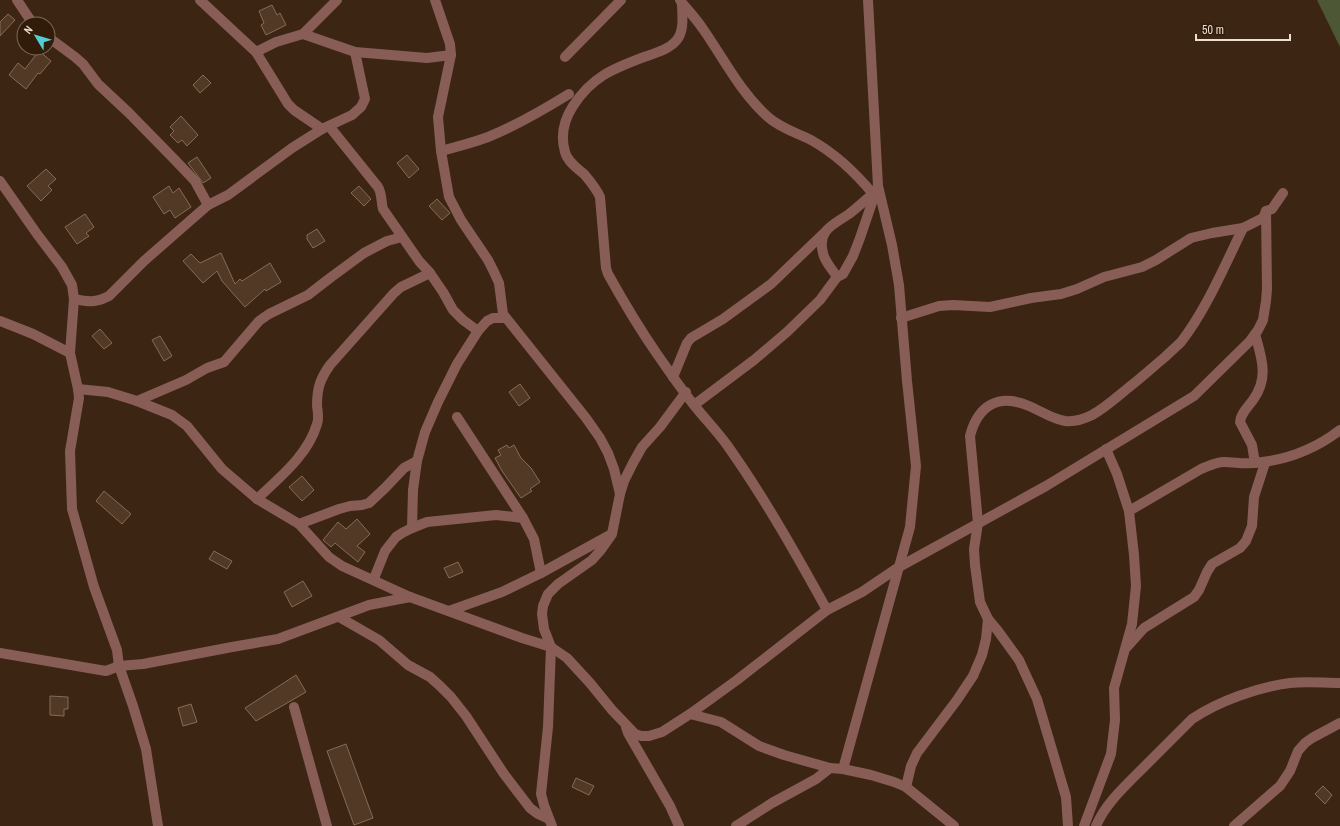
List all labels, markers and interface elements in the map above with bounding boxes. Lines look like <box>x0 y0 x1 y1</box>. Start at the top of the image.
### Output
north arrow <box>16 16 56 56</box>
scale bar <box>1196 16 1290 42</box>
text: 50 m <box>1202 22 1224 38</box>
text: N <box>21 23 36 37</box>

